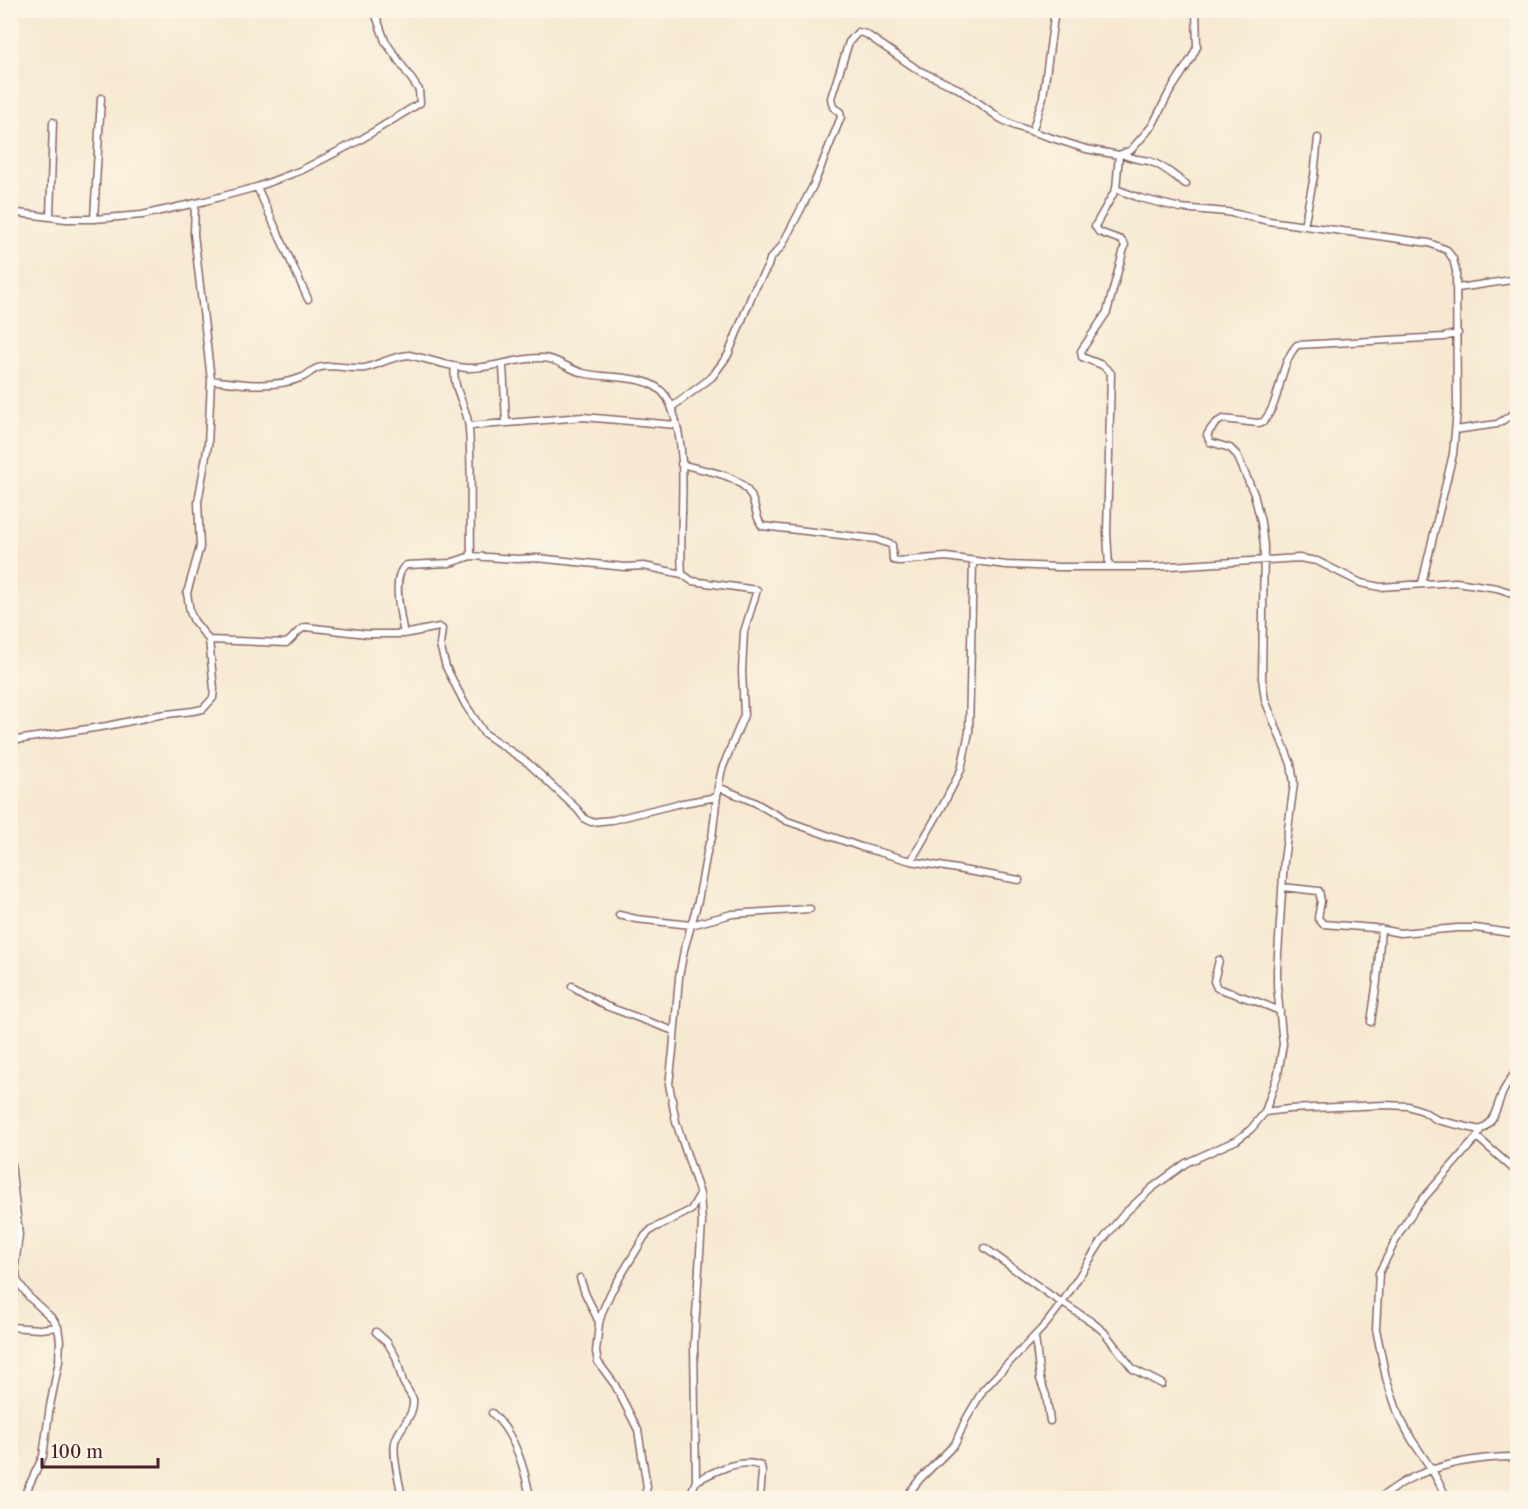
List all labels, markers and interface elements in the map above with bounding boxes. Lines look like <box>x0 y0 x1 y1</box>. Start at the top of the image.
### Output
scale bar <box>42 1431 158 1469</box>
text: 100 m <box>51 1441 103 1463</box>

